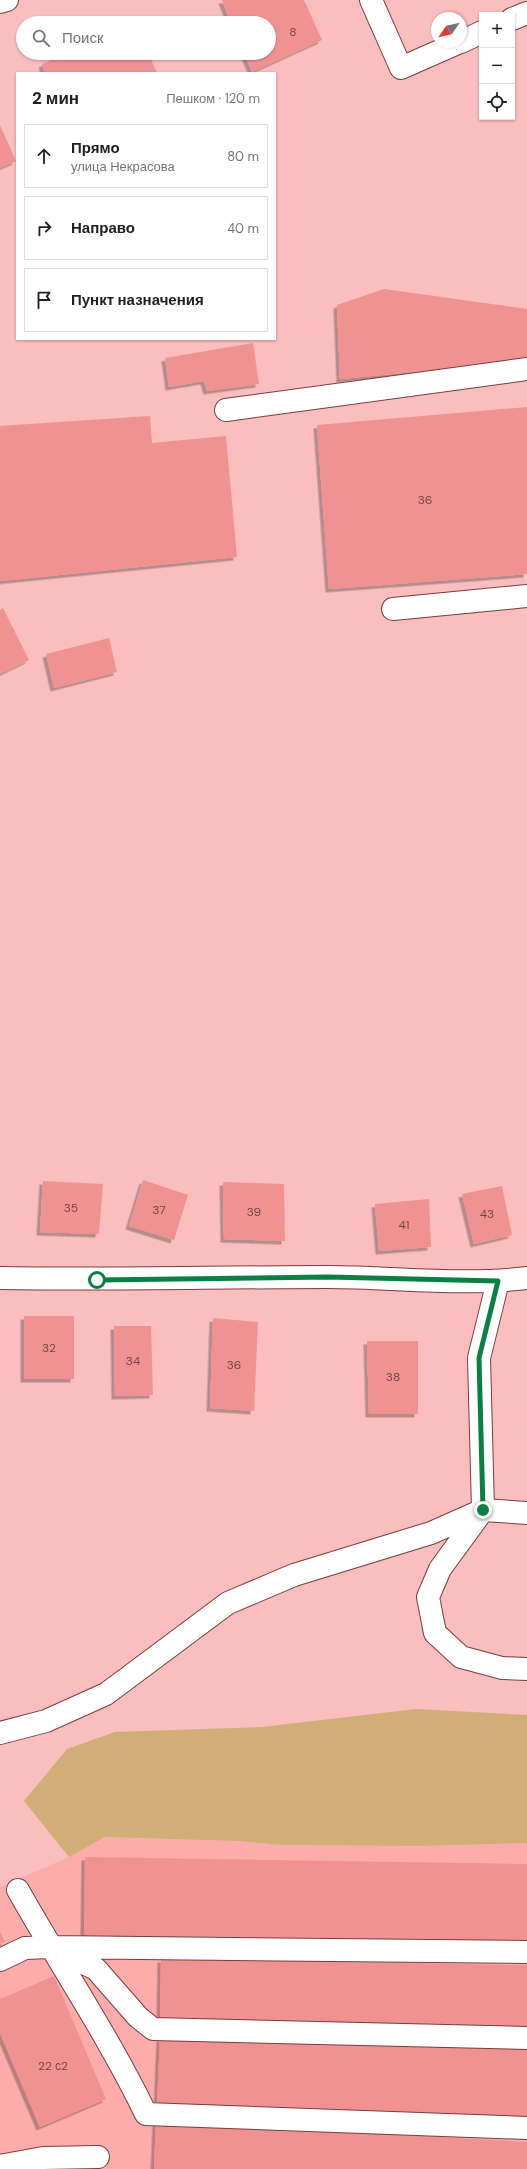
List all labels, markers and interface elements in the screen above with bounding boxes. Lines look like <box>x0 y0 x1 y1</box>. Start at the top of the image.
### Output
north arrow <box>431 12 467 48</box>
map controls <box>479 12 515 120</box>
button: + <box>479 12 515 48</box>
search box <box>16 16 276 60</box>
house number: 8 <box>289 24 297 40</box>
icon: search <box>30 27 52 49</box>
text: Поиск <box>62 28 104 48</box>
button: − <box>479 48 515 84</box>
button: locate <box>479 84 515 120</box>
text: 2 мин <box>32 87 79 109</box>
text: Пешком · 120 m <box>166 90 260 107</box>
text: Прямо <box>71 138 120 158</box>
icon: ahead <box>33 145 55 167</box>
text: 80 m <box>227 148 259 165</box>
text: улица Некрасова <box>71 158 175 175</box>
icon: right <box>33 217 55 239</box>
text: Направо <box>71 218 135 238</box>
text: 40 m <box>227 220 259 237</box>
icon: arrive <box>33 289 55 311</box>
text: Пункт назначения <box>71 290 204 310</box>
house number: 36 <box>418 492 432 508</box>
house number: 35 <box>64 1200 78 1216</box>
house number: 37 <box>152 1202 166 1218</box>
house number: 39 <box>247 1204 261 1220</box>
house number: 43 <box>480 1206 494 1222</box>
house number: 41 <box>398 1217 410 1233</box>
route start <box>88 1271 106 1289</box>
house number: 32 <box>42 1340 56 1356</box>
house number: 34 <box>126 1353 140 1369</box>
house number: 36 <box>227 1357 241 1373</box>
house number: 38 <box>386 1369 400 1385</box>
route end <box>474 1501 492 1519</box>
house number: 22 с2 <box>38 2058 68 2074</box>

